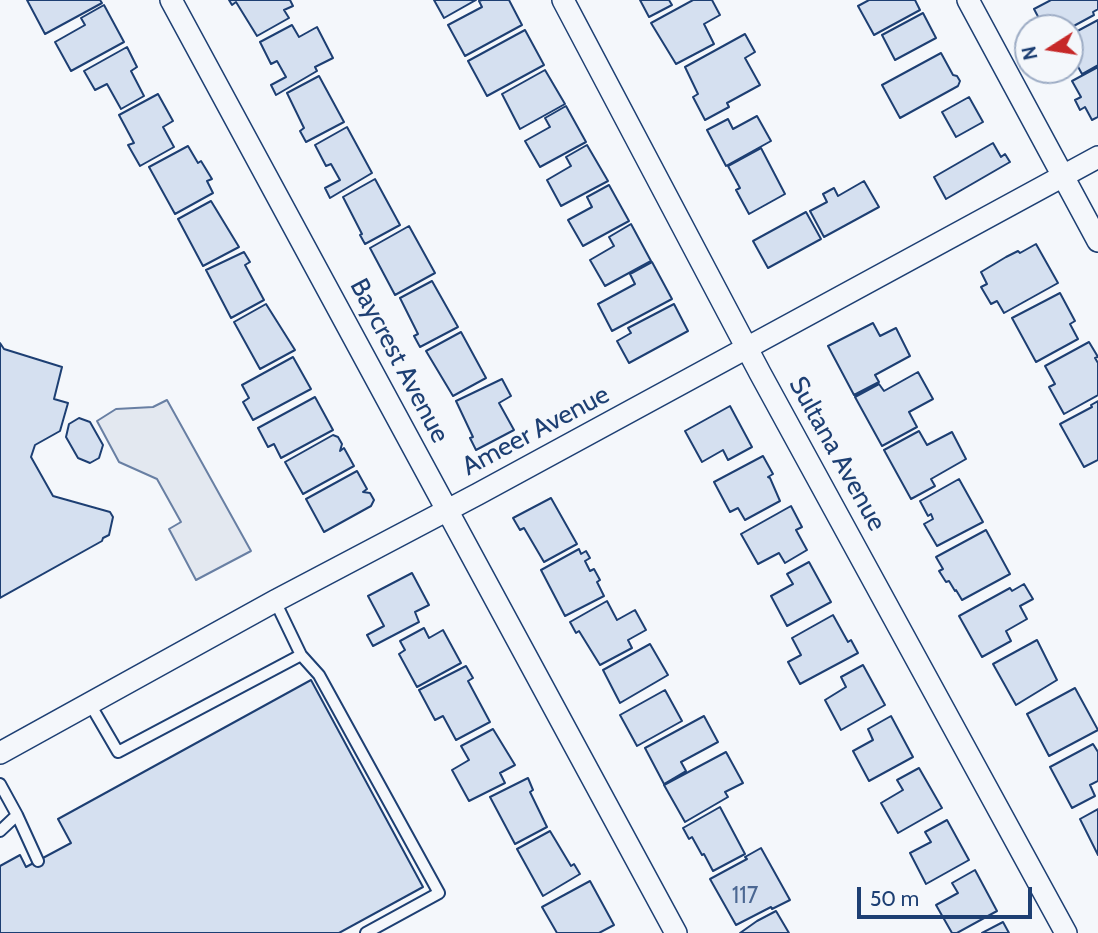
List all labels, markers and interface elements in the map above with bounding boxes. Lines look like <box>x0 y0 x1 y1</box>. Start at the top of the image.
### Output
north arrow <box>1014 14 1084 84</box>
text: N <box>1017 44 1043 62</box>
street label: Baycrest Avenue <box>343 274 455 448</box>
street label: Sultana Avenue <box>782 372 892 536</box>
street label: Ameer Avenue <box>457 379 615 483</box>
scale bar <box>860 874 1035 918</box>
house number: 117 <box>732 882 758 910</box>
text: 50 m <box>870 886 919 911</box>

